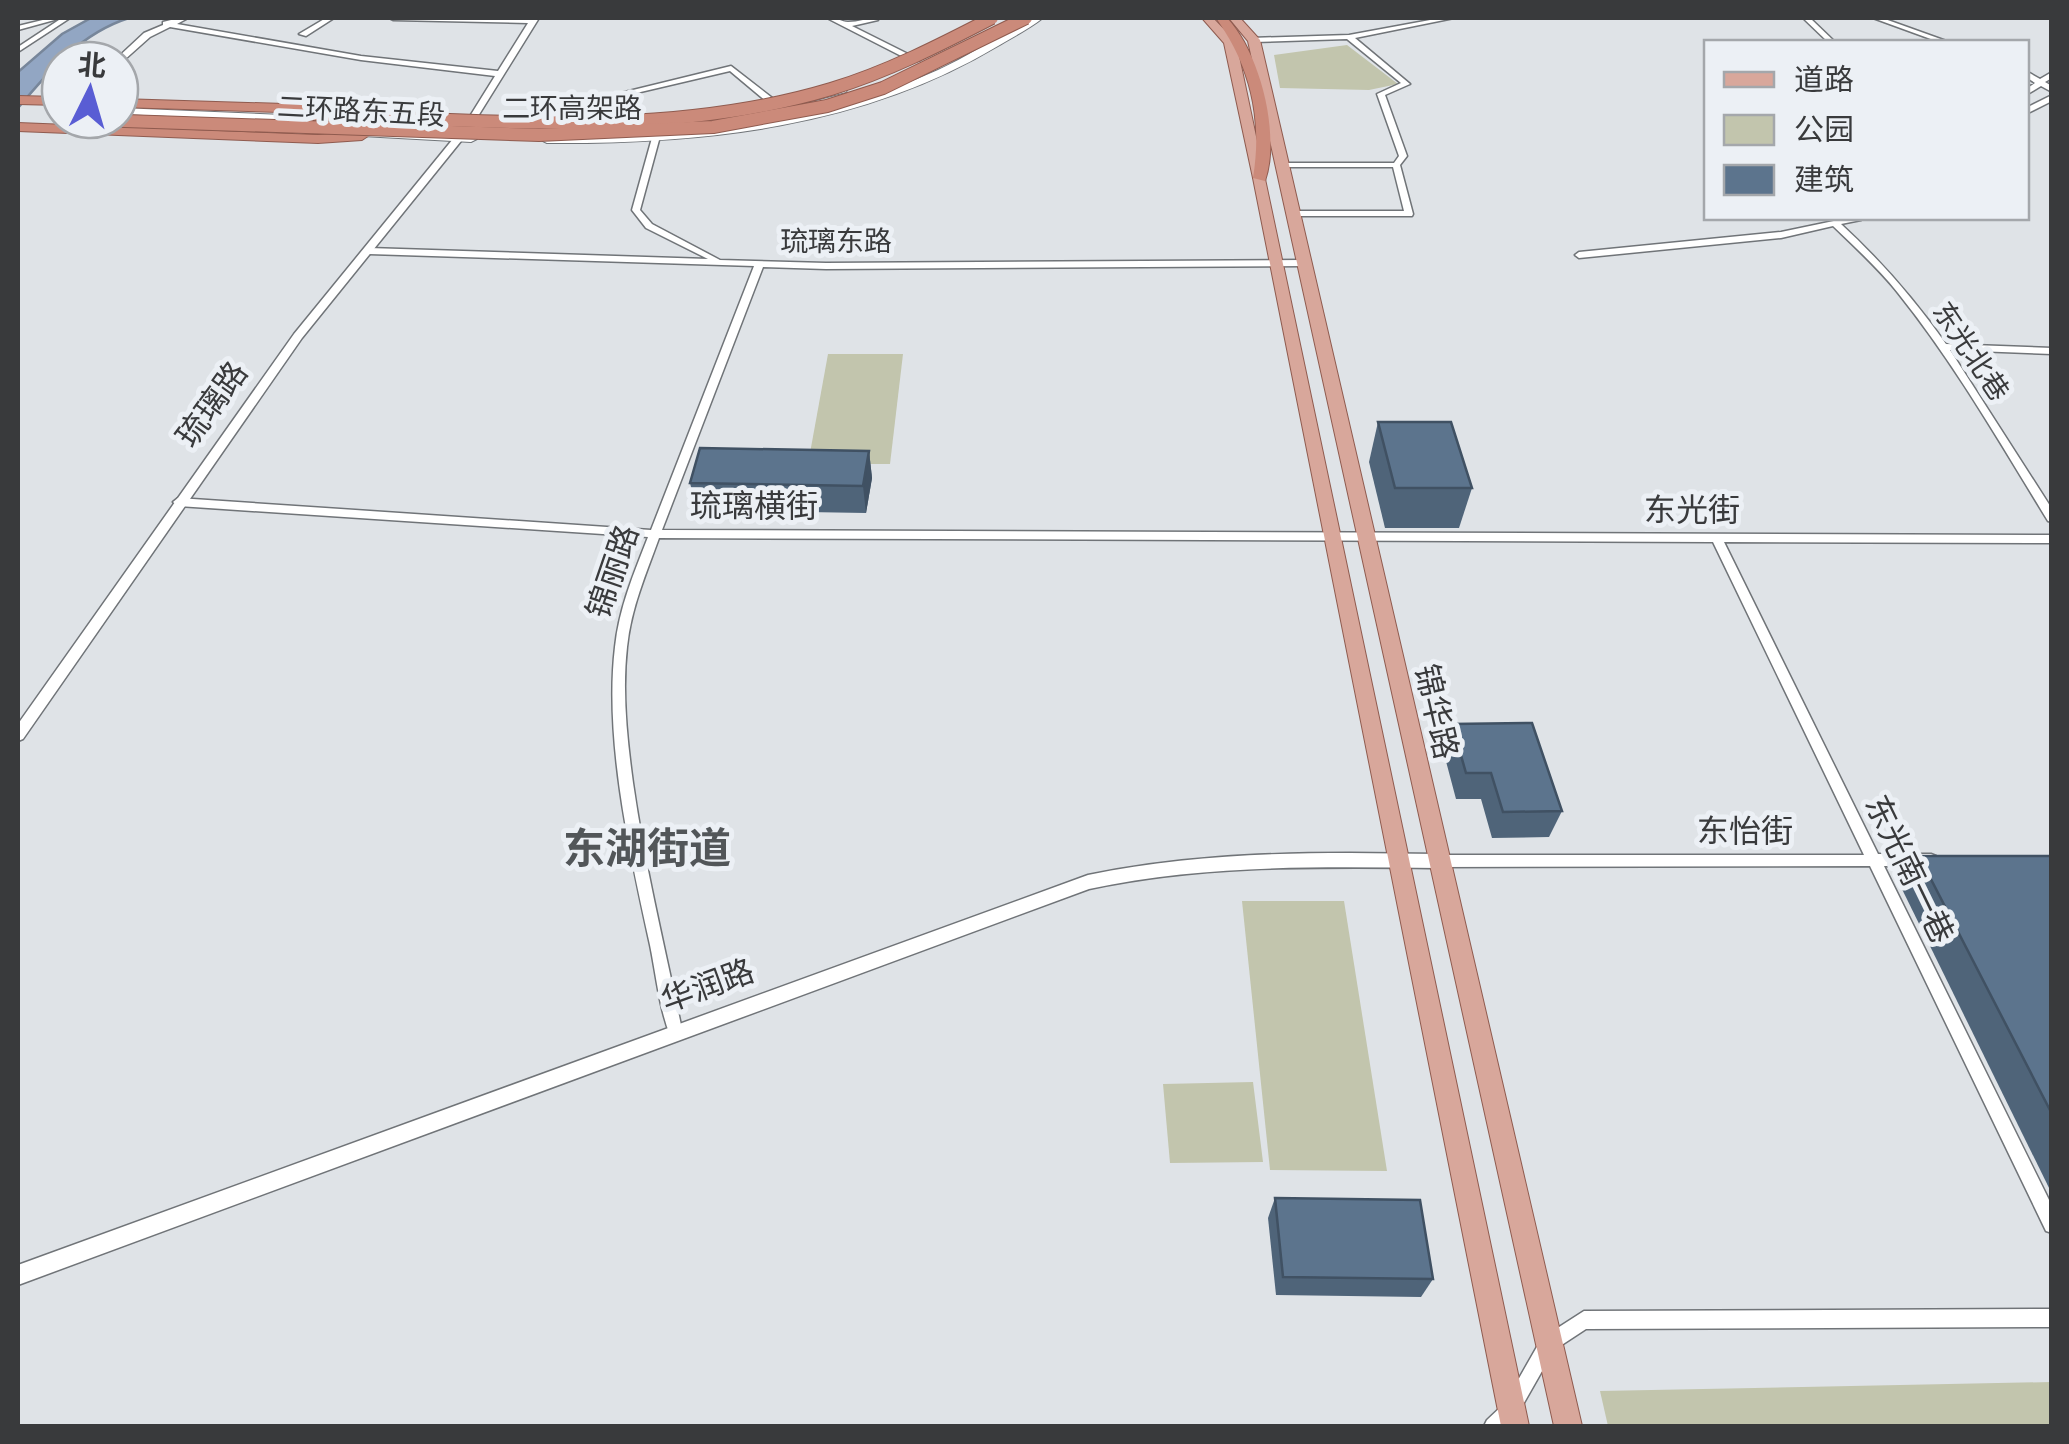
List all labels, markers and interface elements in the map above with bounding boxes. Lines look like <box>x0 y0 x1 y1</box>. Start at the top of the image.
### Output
north arrow <box>40 40 140 140</box>
legend <box>1704 40 2029 220</box>
text: 北 <box>76 44 108 89</box>
text: 道路 <box>1794 58 1854 104</box>
street label: 二环路东五段 <box>276 86 446 138</box>
street label: 二环高架路 <box>502 88 642 131</box>
text: 公园 <box>1794 108 1854 154</box>
text: 建筑 <box>1794 158 1854 204</box>
street label: 琉璃东路 <box>780 221 892 264</box>
street label: 东光北巷 <box>1921 294 2019 410</box>
street label: 琉璃路 <box>165 352 261 458</box>
street label: 琉璃横街 <box>690 483 818 532</box>
street label: 东光街 <box>1644 487 1740 536</box>
street label: 锦丽路 <box>575 519 653 625</box>
street label: 锦华路 <box>1400 660 1470 764</box>
street label: 东光南一巷 <box>1851 787 1965 953</box>
street label: 东怡街 <box>1697 808 1793 857</box>
district label: 东湖街道 <box>563 819 731 882</box>
street label: 华润路 <box>655 948 761 1026</box>

